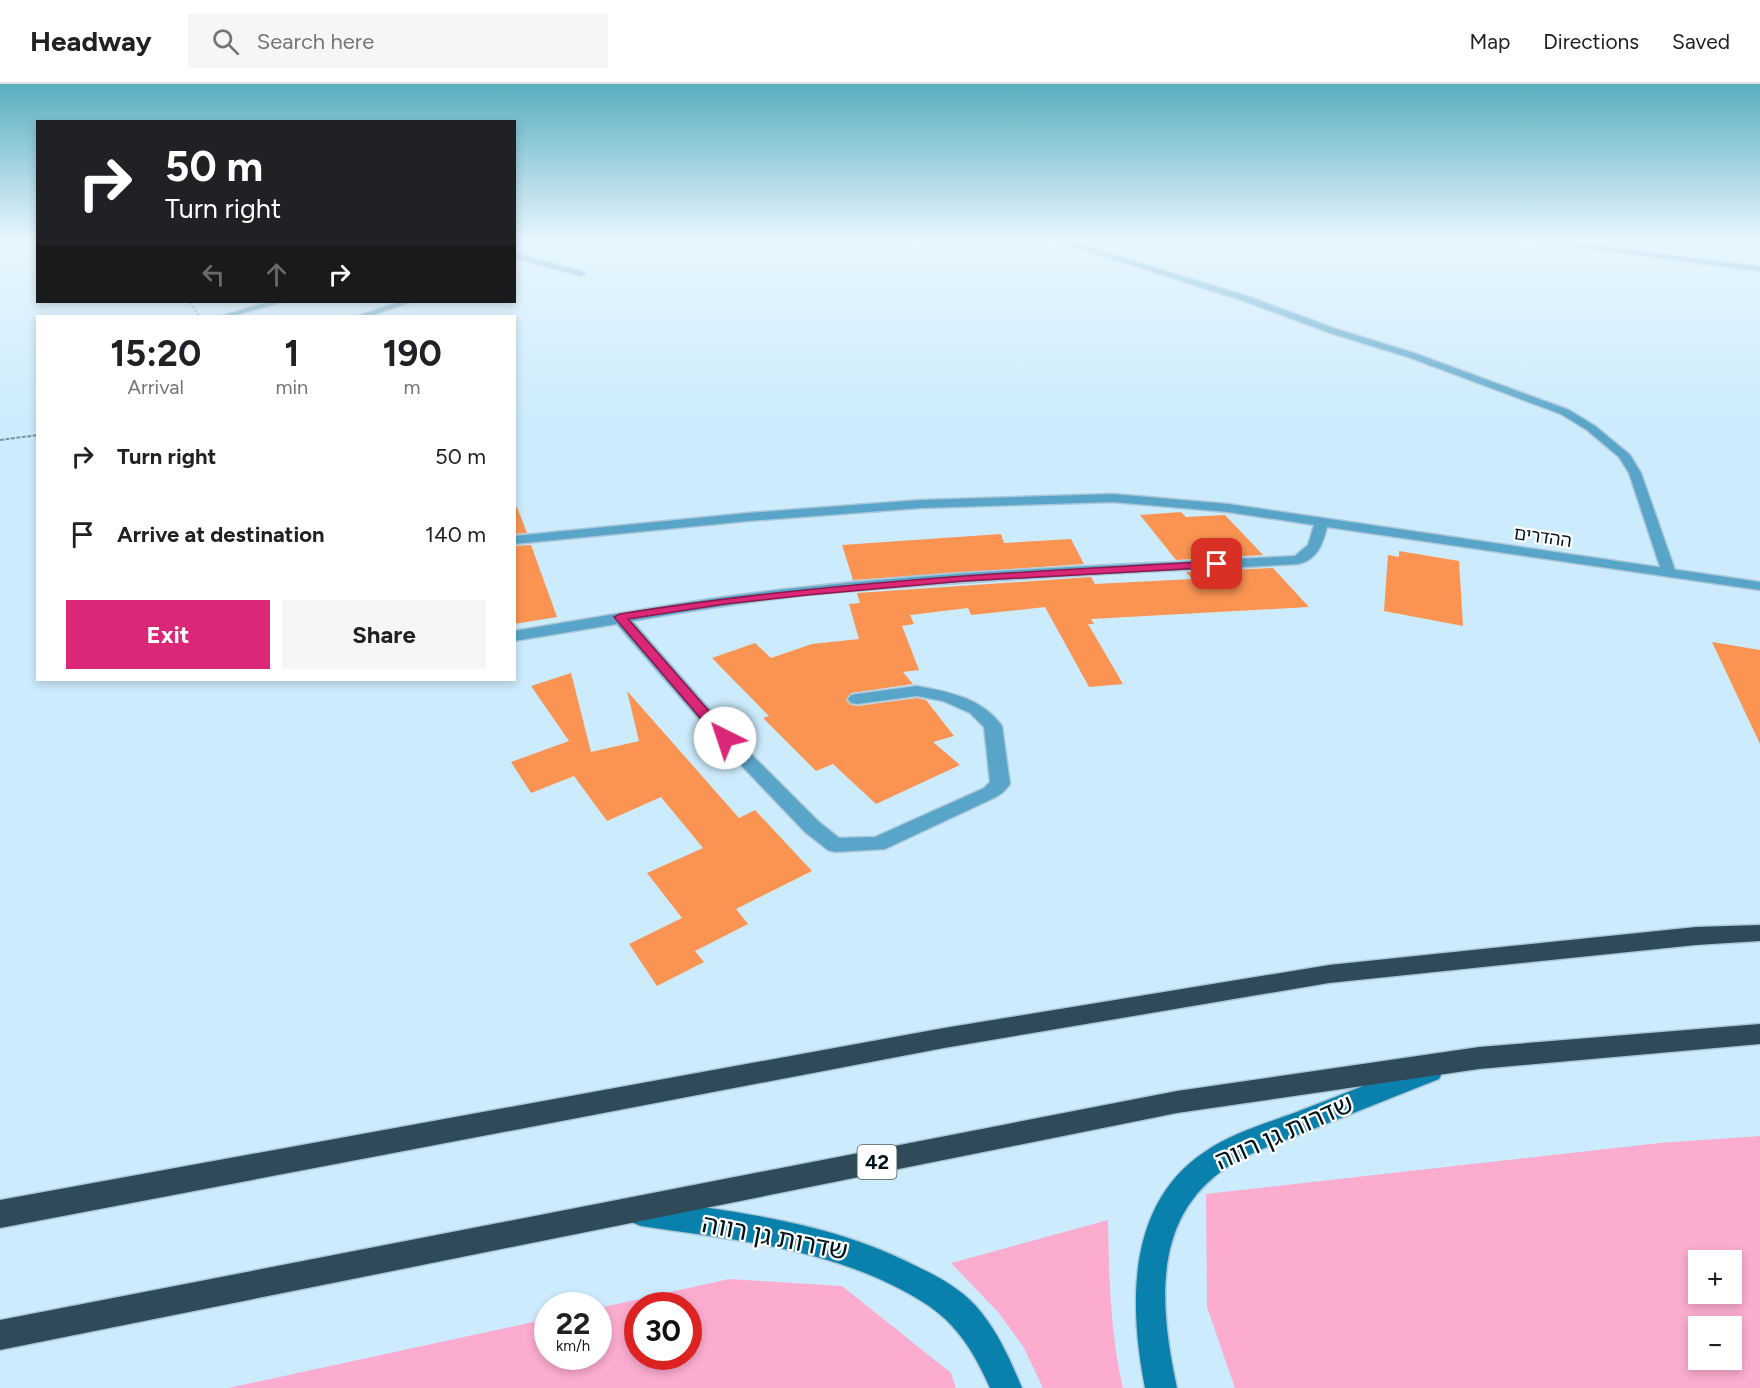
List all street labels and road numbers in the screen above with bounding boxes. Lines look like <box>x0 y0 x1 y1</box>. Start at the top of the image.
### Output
street label: ההדרים <box>1513 522 1573 552</box>
street label: שדרות גן רווה <box>1210 1087 1358 1177</box>
road number: 42 <box>858 1145 896 1179</box>
street label: שדרות גן רווה <box>699 1207 851 1267</box>

